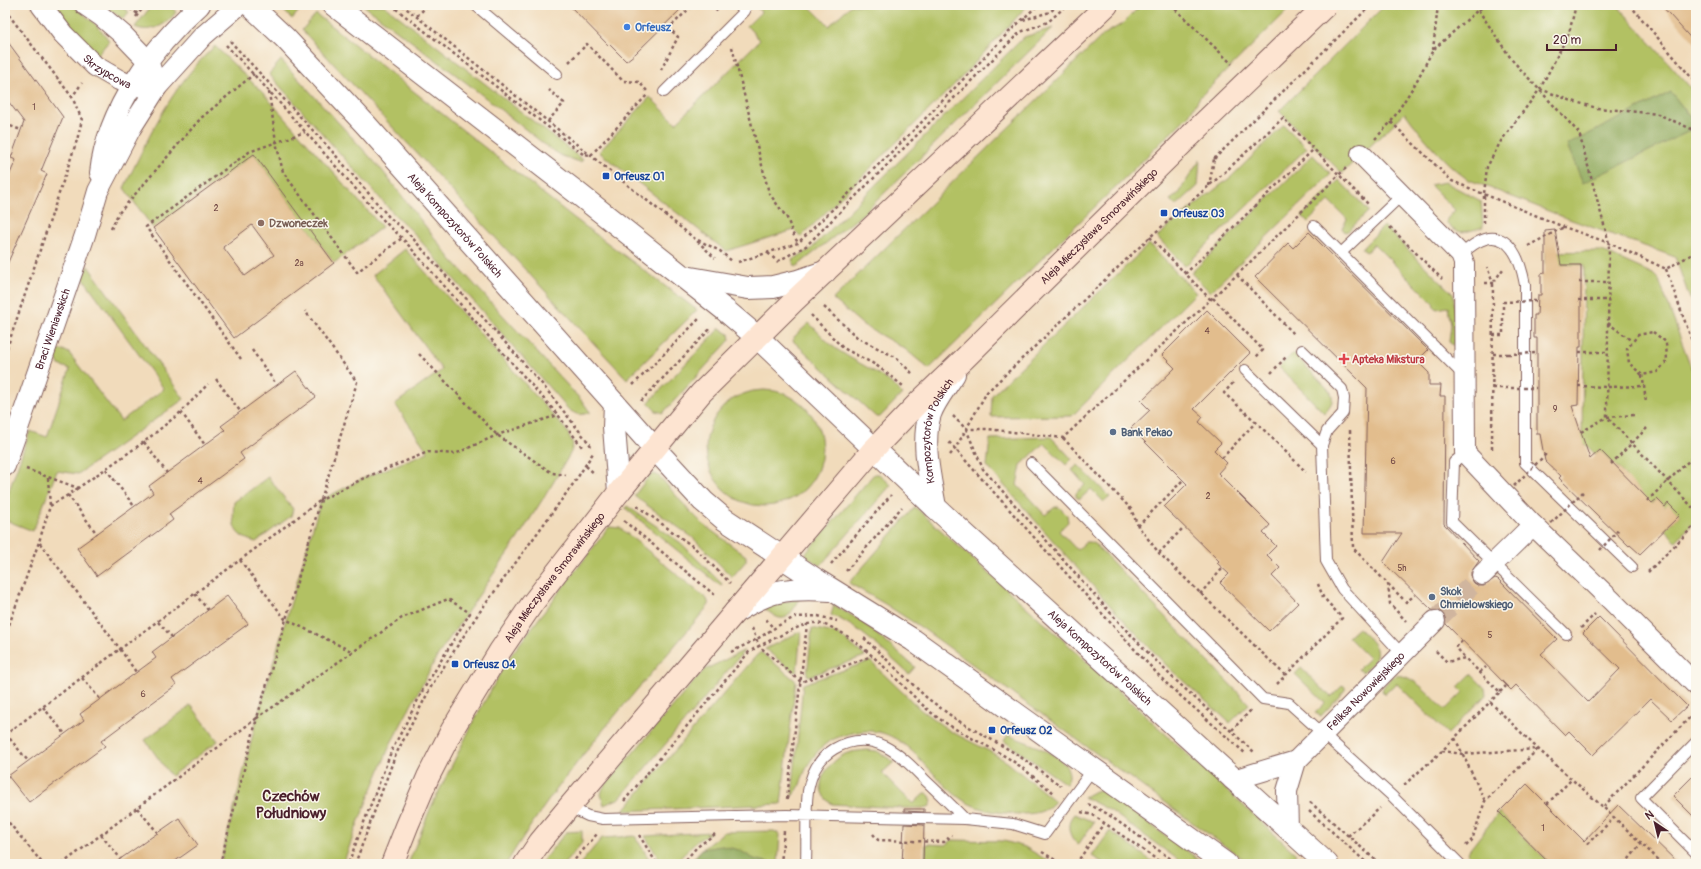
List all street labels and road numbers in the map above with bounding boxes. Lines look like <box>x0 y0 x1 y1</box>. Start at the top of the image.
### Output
street label: Skrzypcowa <box>81 52 133 91</box>
street label: Aleja Mieczysława Smorawińskiego <box>1037 165 1160 287</box>
street label: Aleja Kompozytorów Polskich <box>405 170 505 280</box>
street label: Braci Wieniawskich <box>32 287 72 371</box>
street label: Kompozytorów Polskich <box>920 376 956 485</box>
street label: Aleja Mieczysława Smorawińskiego <box>501 509 607 645</box>
street label: Aleja Kompozytorów Polskich <box>1045 607 1155 708</box>
street label: Feliksa Nowowiejskiego <box>1324 649 1407 733</box>

